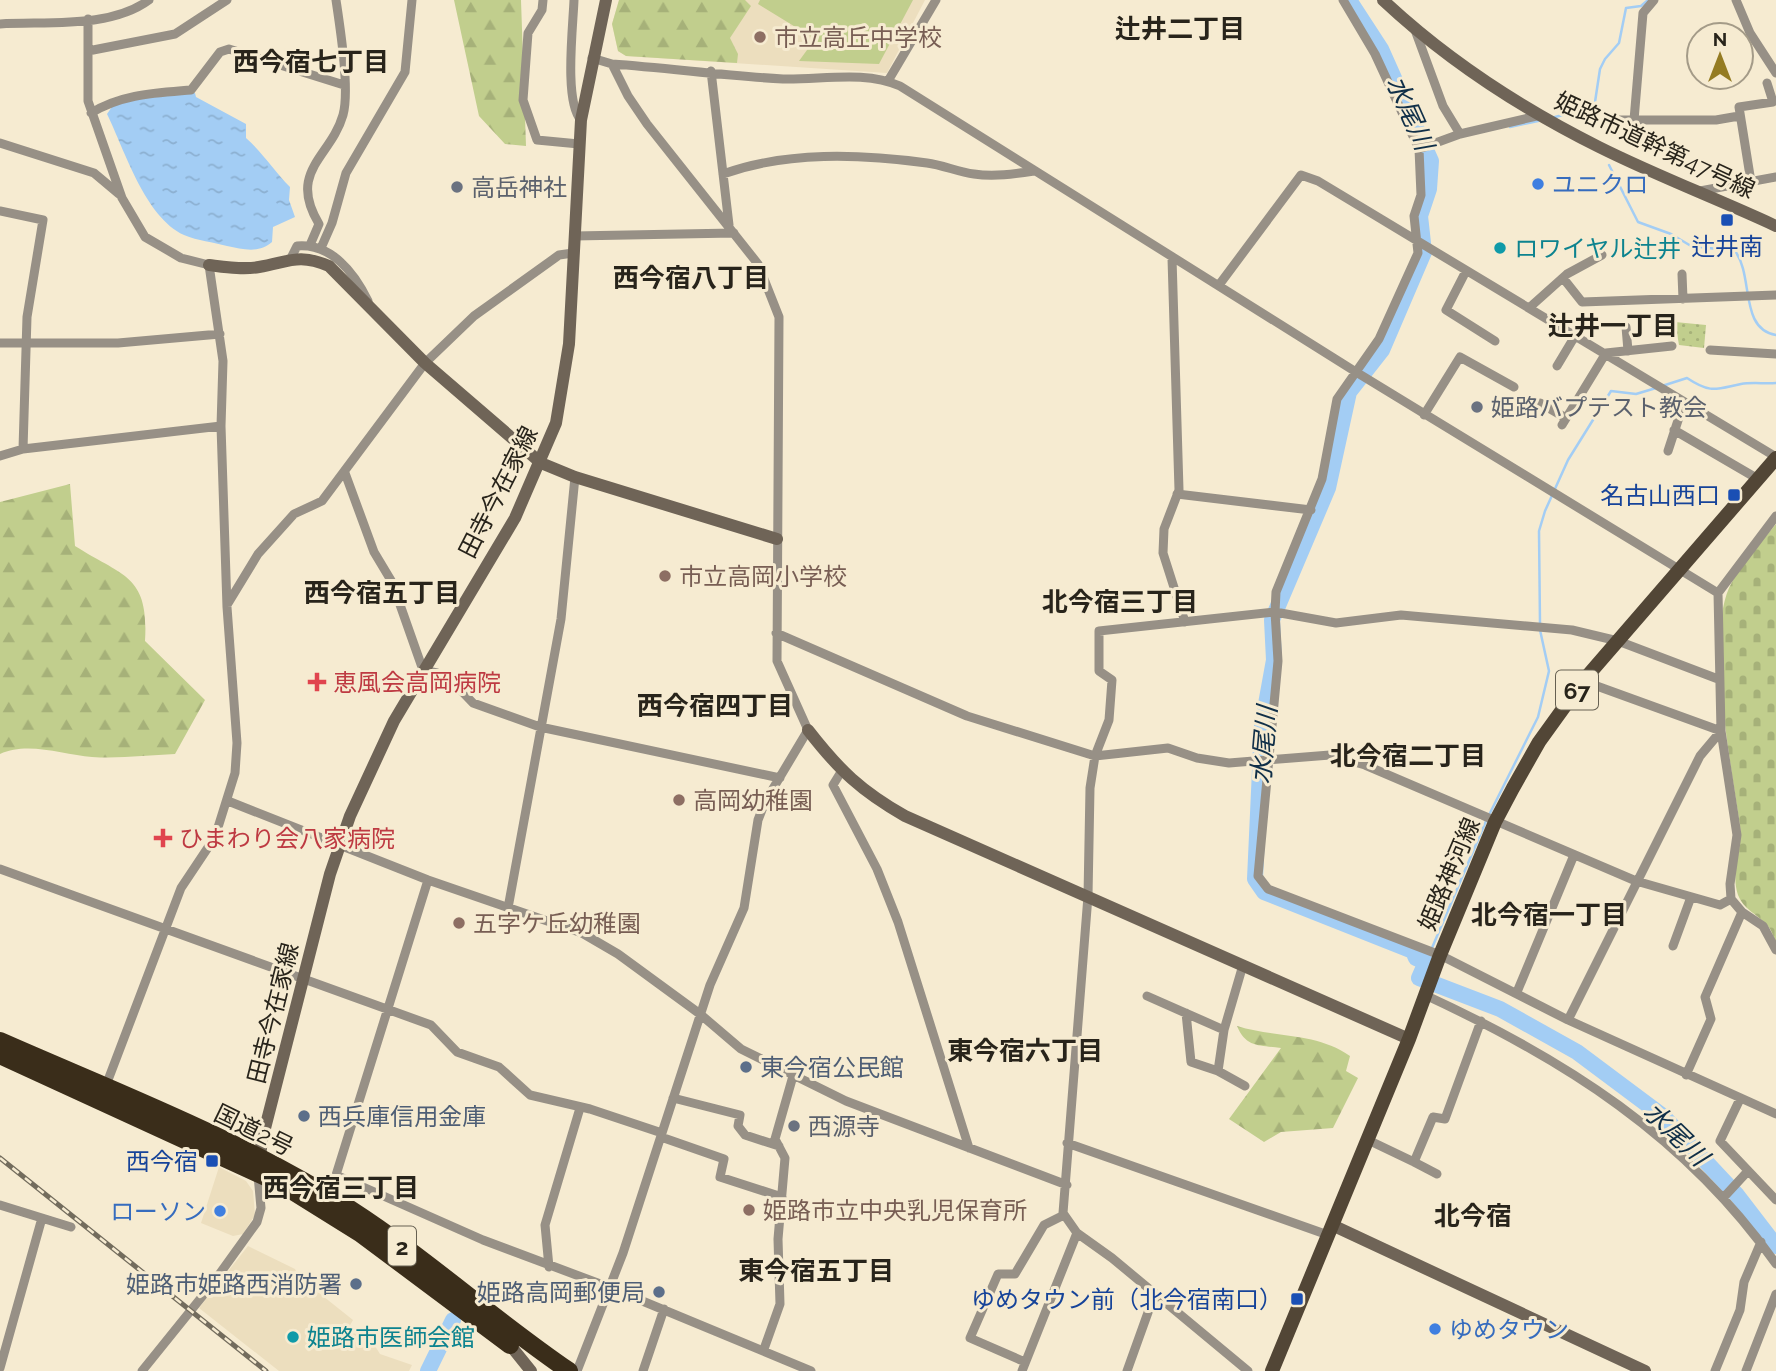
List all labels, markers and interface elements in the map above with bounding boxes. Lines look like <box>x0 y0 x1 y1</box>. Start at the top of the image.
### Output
district label: 辻井二丁目 <box>1115 14 1245 44</box>
north arrow <box>1685 21 1755 91</box>
place label: 市立高丘中学校 <box>774 23 942 52</box>
text: N <box>1713 28 1727 50</box>
marker: 市立高丘中学校 <box>752 29 768 45</box>
district label: 西今宿七丁目 <box>233 47 389 77</box>
water label: 水尾川 <box>1380 71 1441 157</box>
street label: 姫路市道幹第47号線 <box>1550 86 1760 204</box>
place label: ユニクロ <box>1552 170 1648 199</box>
place label: 高岳神社 <box>471 173 567 202</box>
marker: ユニクロ <box>1530 176 1546 192</box>
marker: 高岳神社 <box>449 179 465 195</box>
marker: 辻井南 <box>1719 212 1735 228</box>
place label: 辻井南 <box>1691 232 1763 261</box>
place label: ロワイヤル辻井 <box>1514 234 1681 263</box>
marker: ロワイヤル辻井 <box>1492 240 1508 256</box>
district label: 西今宿八丁目 <box>613 263 769 293</box>
district label: 辻井一丁目 <box>1548 311 1678 341</box>
place label: 姫路バプテスト教会 <box>1491 393 1707 422</box>
marker: 姫路バプテスト教会 <box>1469 399 1485 415</box>
street label: 田寺今在家線 <box>452 421 544 563</box>
place label: 名古山西口 <box>1600 481 1720 510</box>
marker: 名古山西口 <box>1726 487 1742 503</box>
place label: 市立高岡小学校 <box>679 562 847 591</box>
marker: 市立高岡小学校 <box>657 568 673 584</box>
district label: 西今宿五丁目 <box>304 578 460 608</box>
district label: 北今宿三丁目 <box>1042 587 1198 617</box>
place label: 恵風会高岡病院 <box>333 668 501 697</box>
road number: 67 <box>1556 670 1598 710</box>
marker: 恵風会高岡病院 <box>307 672 327 692</box>
district label: 西今宿四丁目 <box>637 691 793 721</box>
water label: 水尾川 <box>1246 702 1283 785</box>
district label: 北今宿二丁目 <box>1330 741 1486 771</box>
place label: 高岡幼稚園 <box>693 786 813 815</box>
marker: 高岡幼稚園 <box>671 792 687 808</box>
street label: 姫路神河線 <box>1412 813 1486 935</box>
place label: ひまわり会八家病院 <box>179 824 395 853</box>
marker: ひまわり会八家病院 <box>153 828 173 848</box>
district label: 北今宿一丁目 <box>1471 900 1627 930</box>
place label: 五字ケ丘幼稚園 <box>473 909 641 938</box>
marker: 五字ケ丘幼稚園 <box>451 915 467 931</box>
street label: 田寺今在家線 <box>242 940 304 1086</box>
district label: 東今宿六丁目 <box>947 1036 1103 1066</box>
place label: 東今宿公民館 <box>760 1053 904 1082</box>
marker: 東今宿公民館 <box>738 1059 754 1075</box>
water label: 水尾川 <box>1638 1096 1717 1174</box>
street label: 国道2号 <box>210 1098 298 1162</box>
place label: 西兵庫信用金庫 <box>318 1102 486 1131</box>
marker: 西兵庫信用金庫 <box>296 1108 312 1124</box>
place label: 西源寺 <box>808 1112 880 1141</box>
marker: 西源寺 <box>786 1118 802 1134</box>
place label: 西今宿 <box>126 1147 198 1176</box>
marker: 西今宿 <box>204 1153 220 1169</box>
district label: 西今宿三丁目 <box>263 1173 419 1203</box>
place label: 姫路市立中央乳児保育所 <box>763 1196 1027 1225</box>
place label: ローソン <box>110 1197 206 1226</box>
district label: 北今宿 <box>1434 1201 1512 1231</box>
marker: 姫路市立中央乳児保育所 <box>741 1202 757 1218</box>
marker: ローソン <box>212 1203 228 1219</box>
road number: 2 <box>388 1226 416 1266</box>
district label: 東今宿五丁目 <box>738 1256 894 1286</box>
place label: 姫路市姫路西消防署 <box>126 1270 342 1299</box>
marker: 姫路市姫路西消防署 <box>348 1276 364 1292</box>
place label: 姫路高岡郵便局 <box>477 1278 645 1307</box>
marker: 姫路高岡郵便局 <box>651 1284 667 1300</box>
place label: ゆめタウン前（北今宿南口） <box>971 1285 1283 1314</box>
marker: ゆめタウン前（北今宿南口） <box>1289 1291 1305 1307</box>
place label: ゆめタウン <box>1449 1315 1569 1344</box>
marker: ゆめタウン <box>1427 1321 1443 1337</box>
place label: 姫路市医師会館 <box>307 1323 475 1352</box>
marker: 姫路市医師会館 <box>285 1329 301 1345</box>

